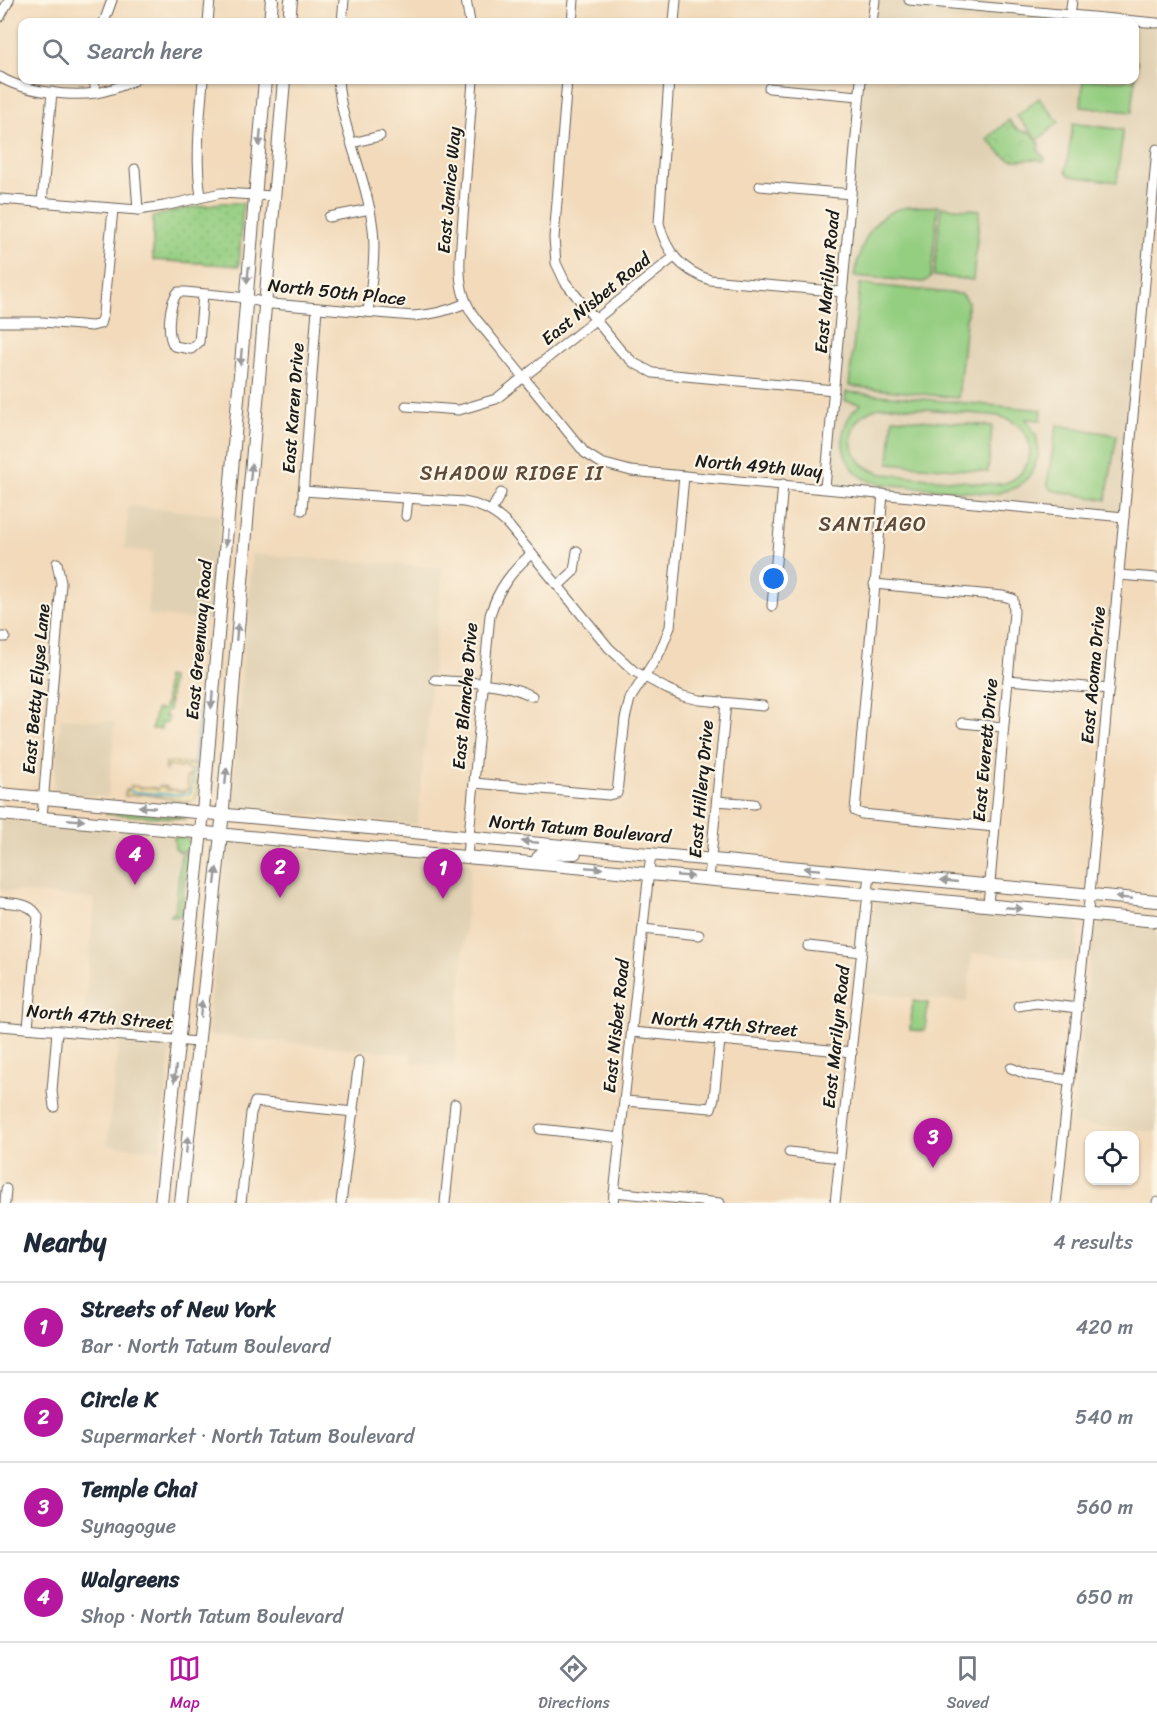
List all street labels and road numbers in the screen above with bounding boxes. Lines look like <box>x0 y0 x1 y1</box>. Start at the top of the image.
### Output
street label: East Janice Way <box>428 125 471 255</box>
street label: East Marilyn Road <box>805 208 849 355</box>
street label: East Nisbet Road <box>534 243 659 354</box>
street label: North 50th Place <box>266 269 408 315</box>
street label: East Karen Drive <box>272 342 314 474</box>
street label: North 49th Way <box>694 445 825 488</box>
street label: East Greenway Road <box>176 557 222 721</box>
street label: East Betty Elyse Lane <box>13 602 59 775</box>
street label: East Acoma Drive <box>1071 605 1115 745</box>
street label: East Blanche Drive <box>443 621 487 771</box>
street label: East Everett Drive <box>963 677 1007 823</box>
street label: East Hillery Drive <box>679 719 723 859</box>
street label: North Tatum Boulevard <box>488 805 674 853</box>
street label: East Nisbet Road <box>593 956 639 1094</box>
street label: East Marilyn Road <box>813 963 860 1110</box>
street label: North 47th Street <box>25 995 175 1039</box>
street label: North 47th Street <box>650 1002 800 1046</box>

